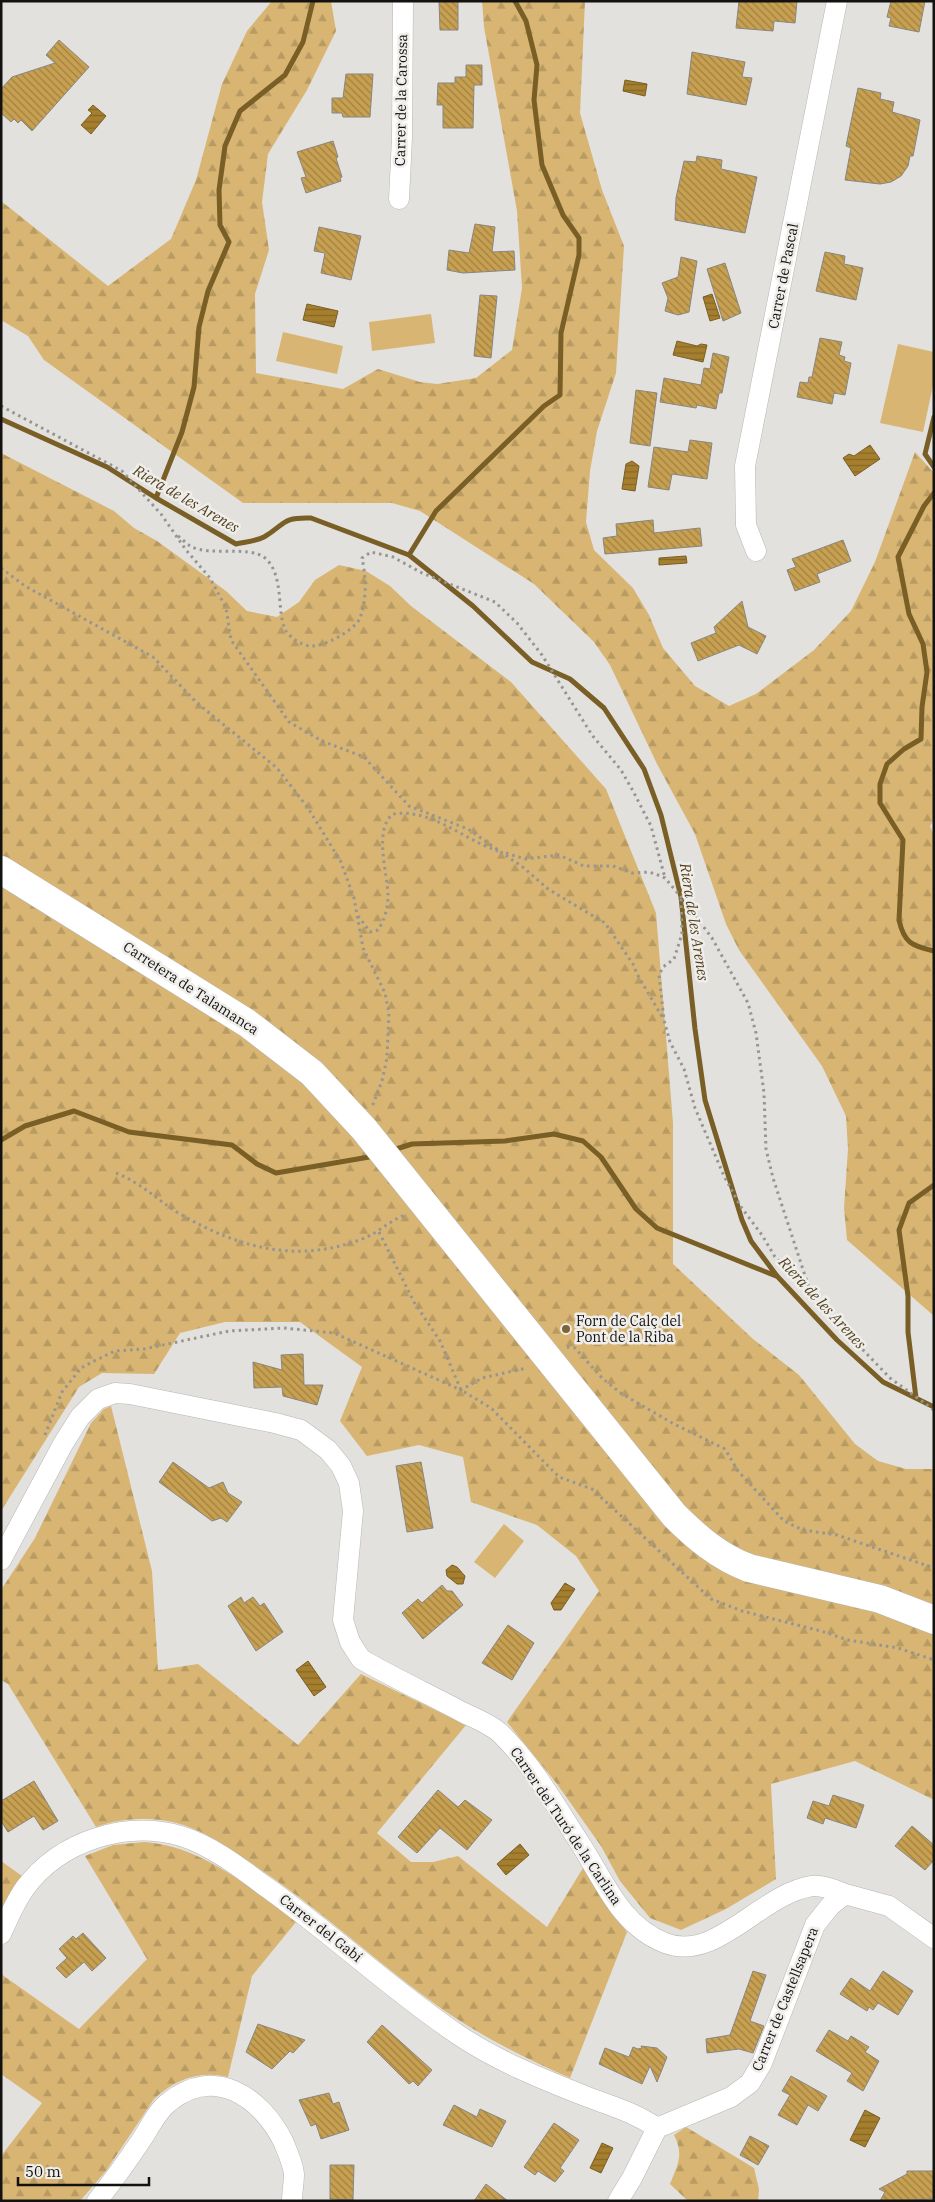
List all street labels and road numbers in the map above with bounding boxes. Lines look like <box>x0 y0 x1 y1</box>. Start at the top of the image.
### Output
street label: Carrer de la Carossa <box>391 33 411 166</box>
street label: Carrer de Pascal <box>764 222 802 330</box>
street label: Carretera de Talamanca <box>120 937 262 1039</box>
street label: Carrer del Turó de la Carlina <box>506 1744 626 1909</box>
street label: Carrer del Gabí <box>276 1890 366 1966</box>
street label: Carrer de Castellsapera <box>748 1924 822 2074</box>

